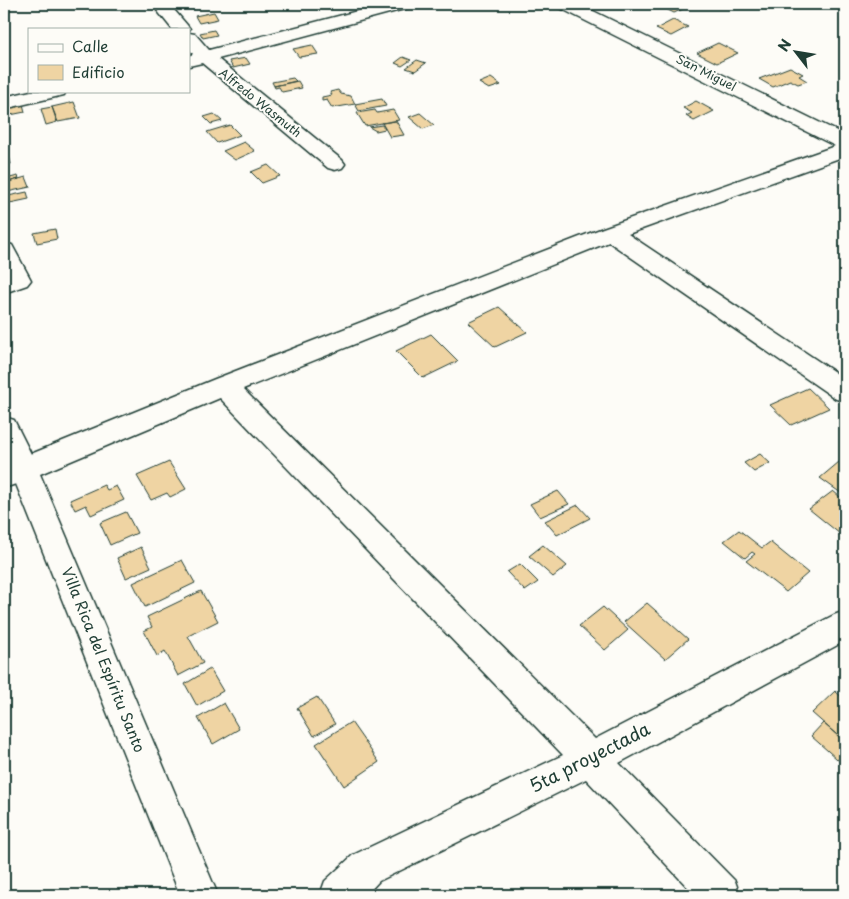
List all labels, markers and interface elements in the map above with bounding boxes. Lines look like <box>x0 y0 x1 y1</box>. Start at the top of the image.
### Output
legend <box>28 28 190 92</box>
north arrow <box>772 28 822 78</box>
text: Calle <box>72 34 109 57</box>
text: N <box>773 35 796 55</box>
street label: San Miguel <box>673 49 740 95</box>
text: Edificio <box>72 60 125 83</box>
street label: Alfredo Wasmuth <box>216 63 306 141</box>
street label: Villa Rica del Espíritu Santo <box>57 563 152 756</box>
street label: 5ta proyectada <box>524 715 654 799</box>

